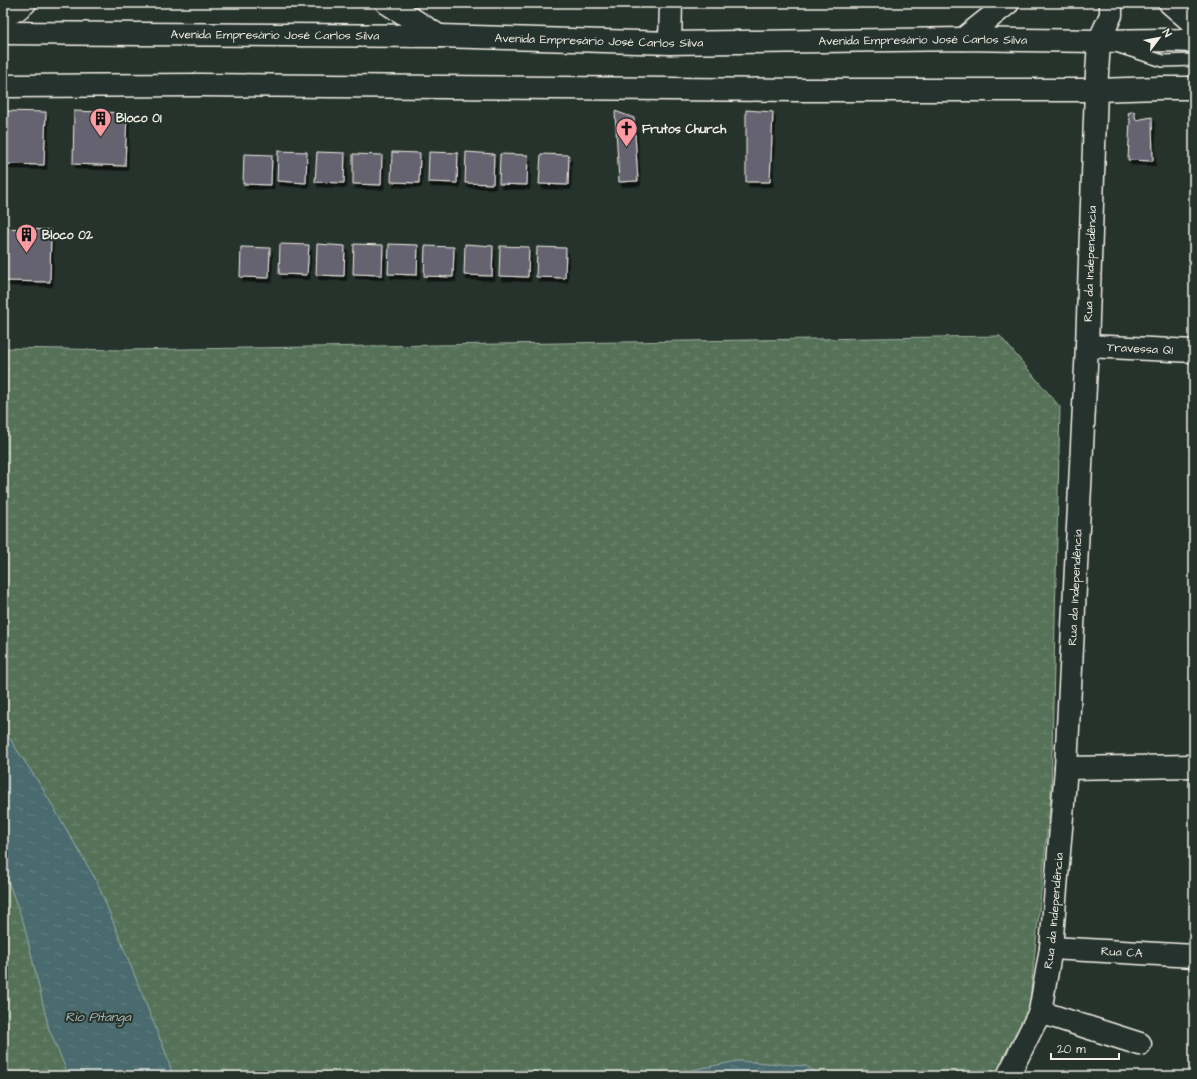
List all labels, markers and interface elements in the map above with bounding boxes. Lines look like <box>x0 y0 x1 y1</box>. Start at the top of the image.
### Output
north arrow <box>1139 18 1179 58</box>
street label: Avenida Empresário José Carlos Silva <box>171 26 379 44</box>
text: N <box>1159 26 1175 40</box>
street label: Avenida Empresário José Carlos Silva <box>494 29 703 52</box>
street label: Avenida Empresário José Carlos Silva <box>818 30 1027 49</box>
building icon: Bloco 01 <box>87 105 113 138</box>
place label: Bloco 01 <box>116 110 162 127</box>
church icon: Frutos Church <box>614 116 640 149</box>
place label: Frutos Church <box>642 121 727 138</box>
street label: Rua da Independência <box>1079 205 1100 322</box>
building icon: Bloco 02 <box>14 222 40 255</box>
place label: Bloco 02 <box>42 227 93 244</box>
street label: Travessa Q1 <box>1107 338 1174 359</box>
street label: Rua da Independência <box>1064 529 1086 646</box>
street label: Rua da Independência <box>1039 852 1067 970</box>
street label: Rua CA <box>1101 942 1144 962</box>
water label: Rio Pitanga <box>65 1008 132 1027</box>
scale bar <box>1051 1035 1119 1061</box>
text: 20 m <box>1057 1041 1086 1058</box>

